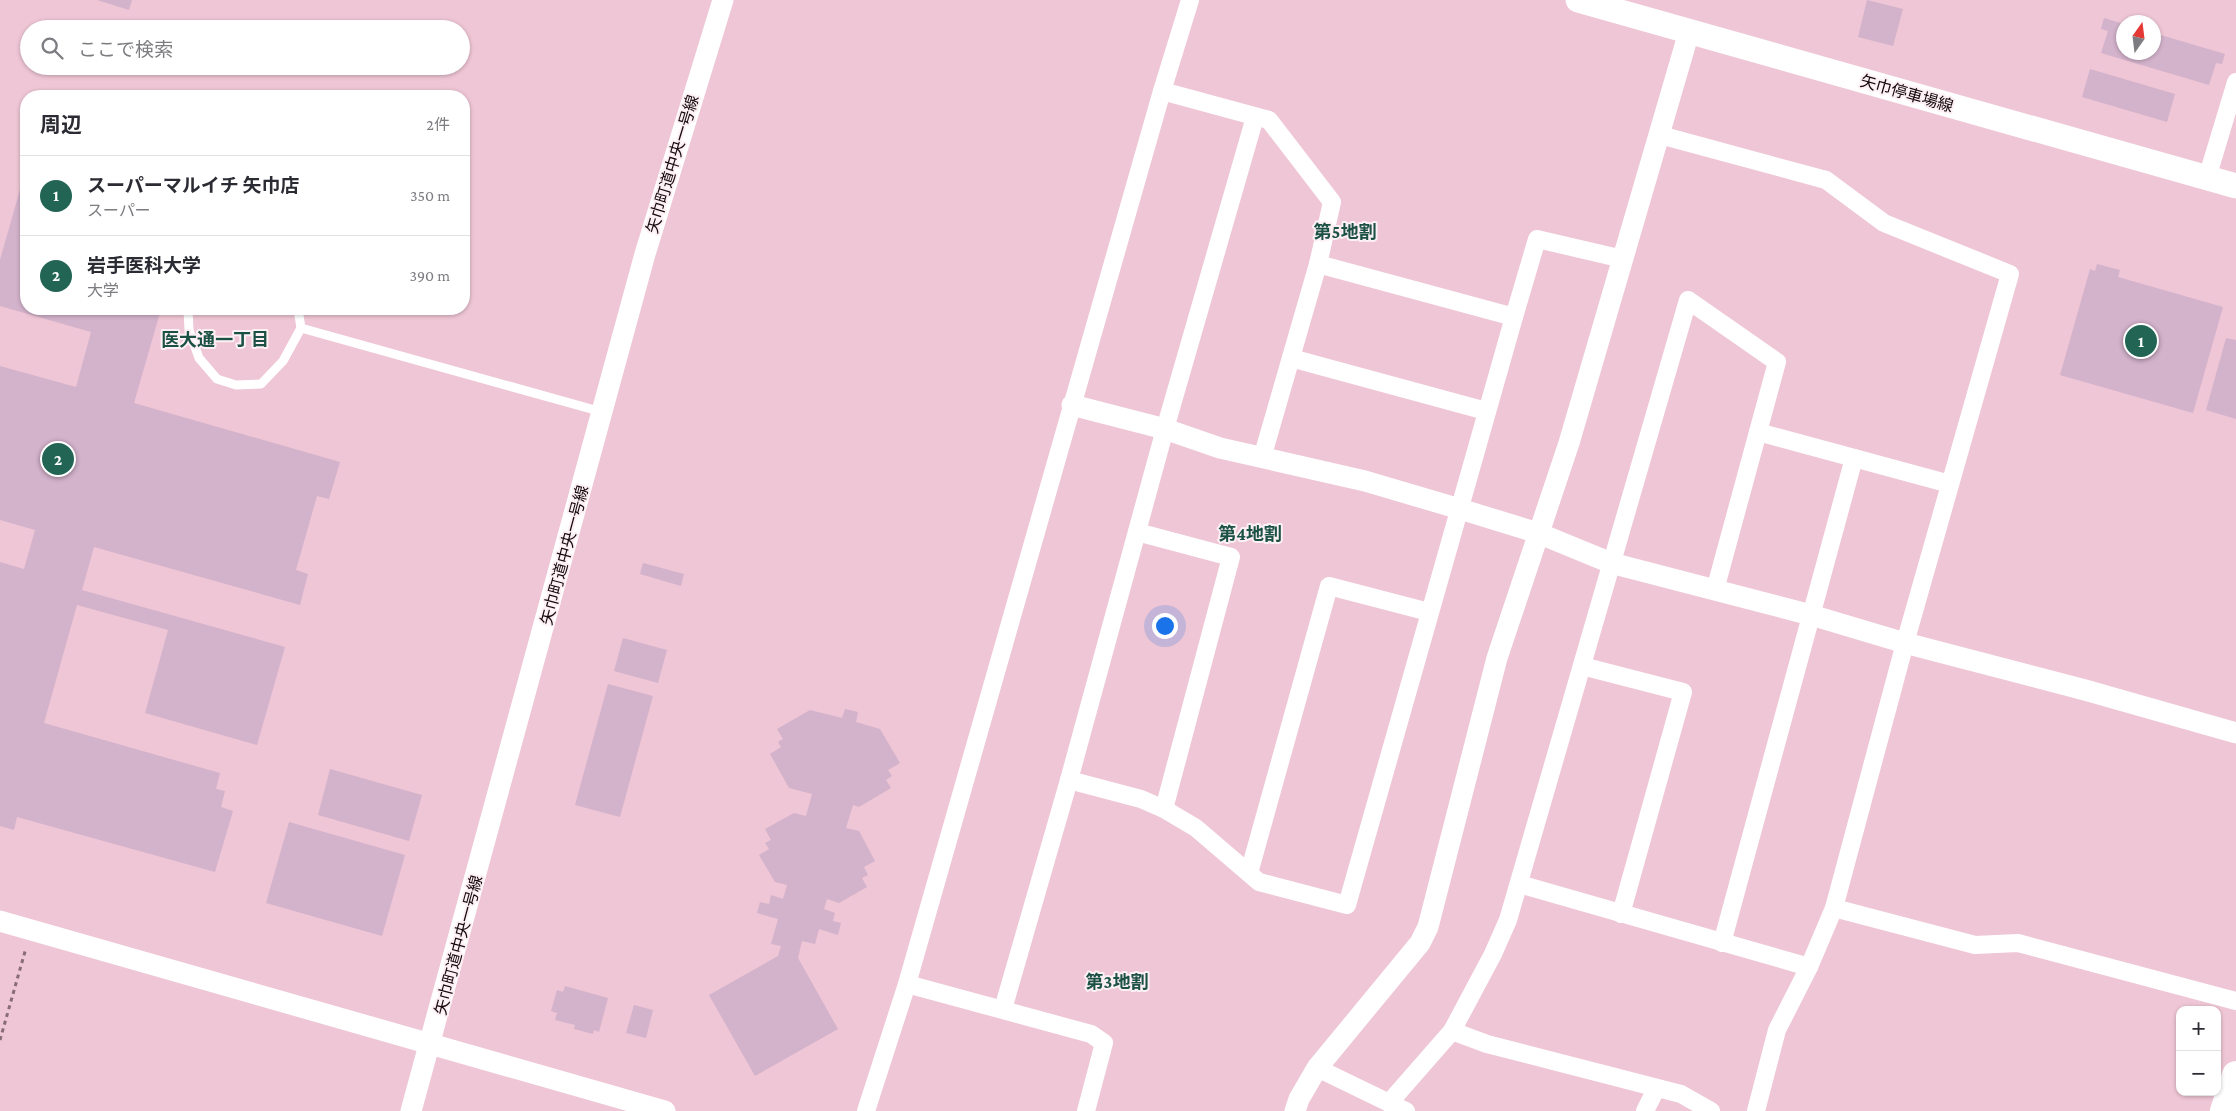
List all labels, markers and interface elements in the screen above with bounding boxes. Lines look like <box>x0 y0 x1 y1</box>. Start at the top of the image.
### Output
north arrow <box>2116 15 2161 60</box>
search box <box>20 20 470 75</box>
icon: search <box>38 34 66 62</box>
text: ここで検索 <box>78 39 173 60</box>
street label: 矢巾停車場線 <box>1858 72 1955 115</box>
street label: 矢巾町道中央一号線 <box>643 93 702 235</box>
text: 周辺 <box>40 113 82 137</box>
text: 2件 <box>426 116 450 133</box>
text: スーパーマルイチ 矢巾店 <box>87 175 299 196</box>
text: 1 <box>53 187 59 204</box>
text: 350 m <box>410 187 450 204</box>
text: スーパー <box>87 202 151 219</box>
district label: 第5地割 <box>1314 222 1376 242</box>
text: 岩手医科大学 <box>87 255 201 276</box>
text: 2 <box>52 267 60 284</box>
text: 390 m <box>409 267 450 284</box>
text: 大学 <box>87 282 119 299</box>
pin: 1 <box>2125 322 2157 360</box>
district label: 医大通一丁目 <box>161 330 269 350</box>
pin: 2 <box>42 440 74 478</box>
street label: 矢巾町道中央一号線 <box>538 483 591 627</box>
district label: 第4地割 <box>1218 524 1282 544</box>
your location <box>1152 613 1178 639</box>
street label: 矢巾町道中央一号線 <box>432 873 485 1017</box>
district label: 第3地割 <box>1086 972 1148 992</box>
map controls <box>2176 1006 2221 1096</box>
button: + <box>2176 1006 2221 1051</box>
button: − <box>2176 1051 2221 1096</box>

